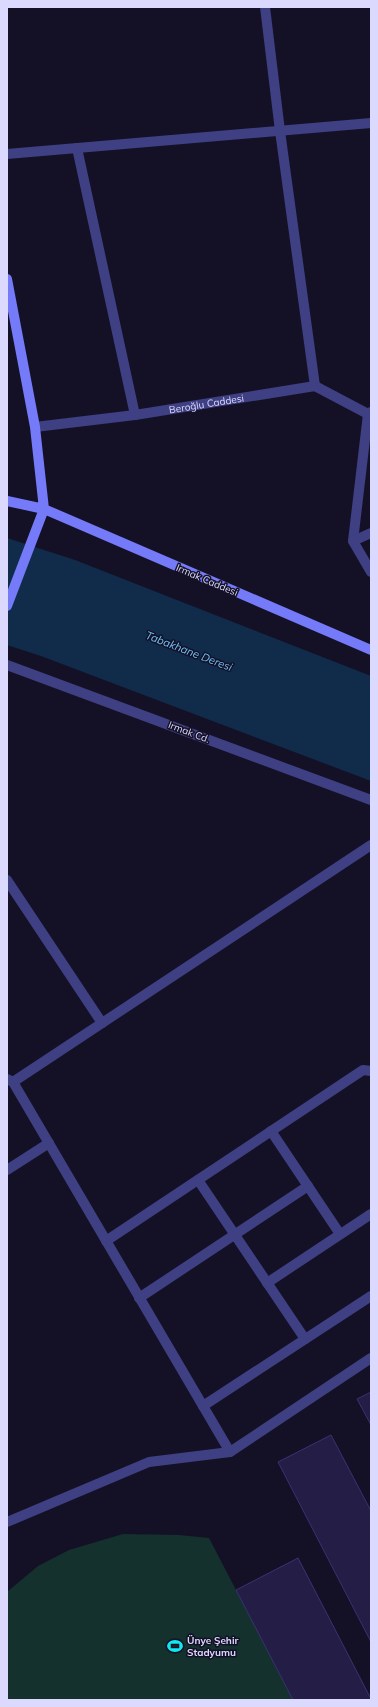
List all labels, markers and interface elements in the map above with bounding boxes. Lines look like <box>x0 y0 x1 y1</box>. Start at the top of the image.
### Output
street label: Beroğlu Caddesi <box>168 391 245 416</box>
street label: Irmak Caddesi <box>174 561 240 599</box>
water label: Tabakhane Deresi <box>144 628 235 674</box>
street label: Irmak Cd. <box>166 718 212 746</box>
place label: Ünye Şehir Stadyumu <box>187 1634 238 1659</box>
sports icon: Ünye Şehir Stadyumu <box>166 1637 184 1655</box>

